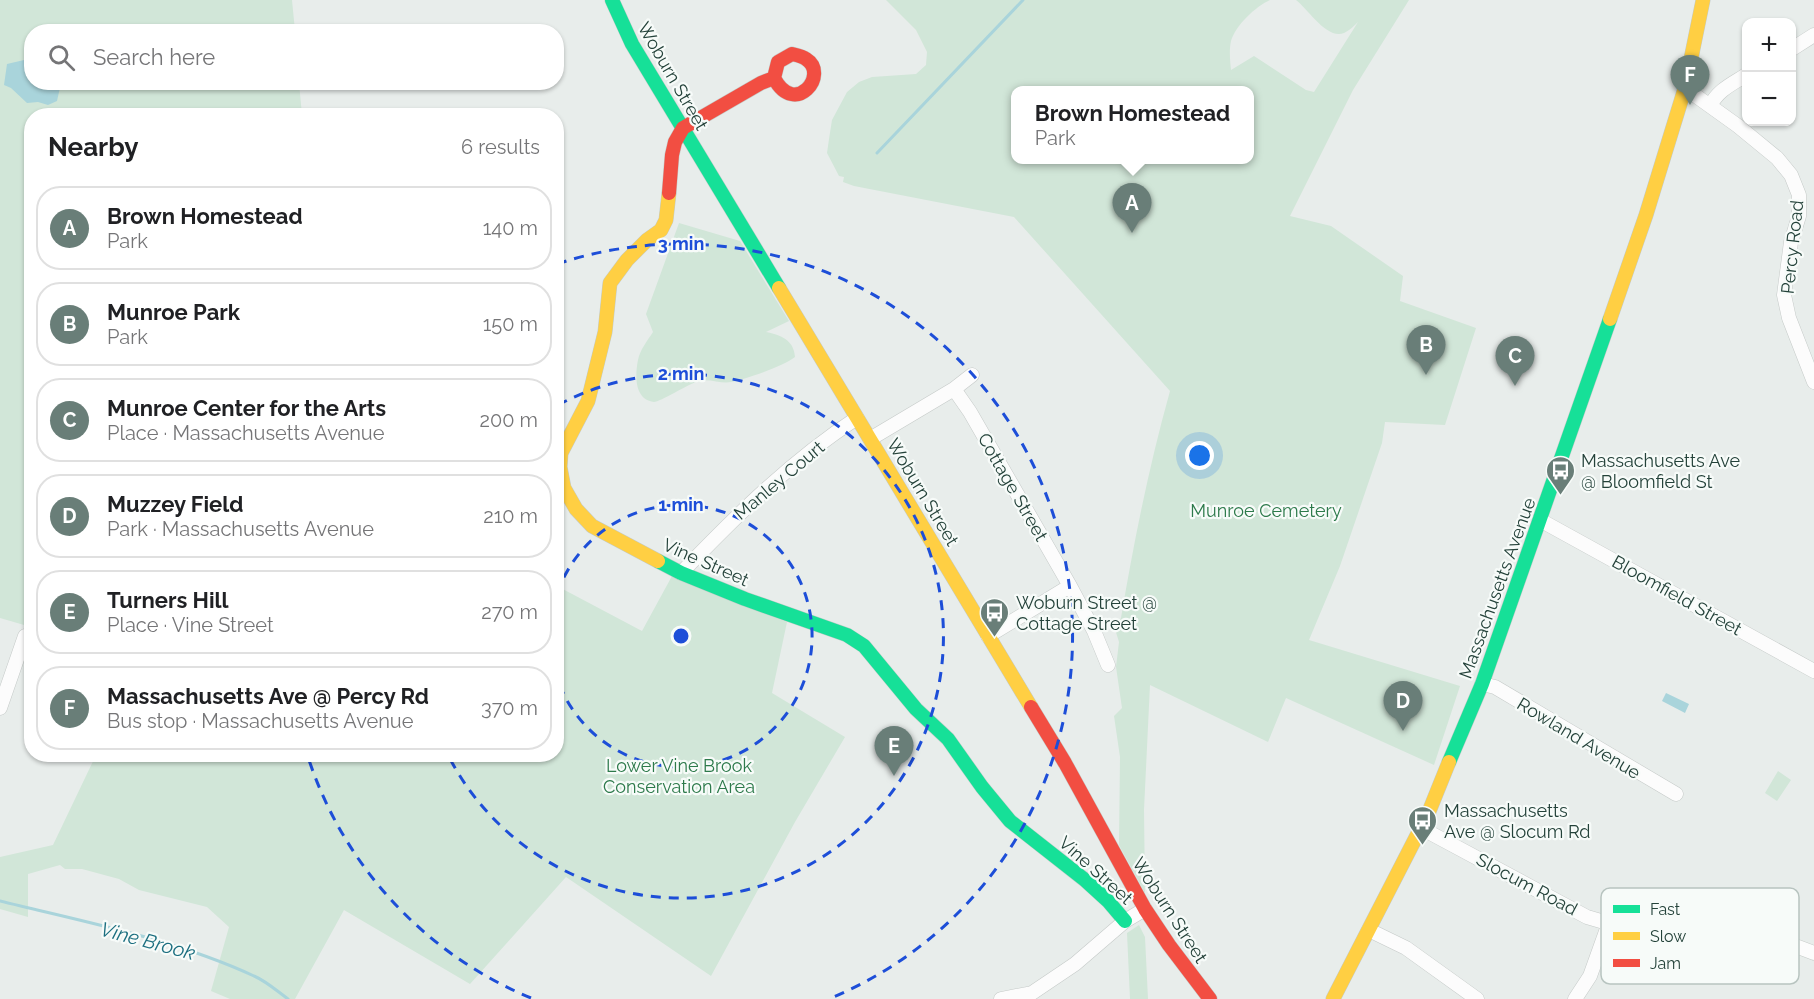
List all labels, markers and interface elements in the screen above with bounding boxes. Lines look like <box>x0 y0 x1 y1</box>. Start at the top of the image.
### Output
street label: Woburn Street <box>634 18 712 134</box>
map controls <box>1742 18 1796 126</box>
button: + <box>1742 18 1796 72</box>
search box <box>24 24 564 90</box>
icon: search <box>45 41 78 74</box>
text: Search here <box>93 44 215 70</box>
pin: F <box>1670 56 1710 105</box>
button: − <box>1742 72 1796 126</box>
popup <box>1011 86 1254 164</box>
text: Brown Homestead <box>1035 100 1230 126</box>
text: Park <box>1035 126 1076 150</box>
text: Nearby <box>48 132 138 162</box>
text: 6 results <box>461 135 540 159</box>
pin: A <box>1112 184 1152 233</box>
street label: Percy Road <box>1777 199 1807 295</box>
text: Brown Homestead <box>107 203 303 229</box>
text: A <box>63 216 76 240</box>
text: 140 m <box>483 216 538 240</box>
text: Park <box>107 229 148 253</box>
text: 3 min <box>658 233 704 254</box>
text: Munroe Park <box>107 299 240 325</box>
text: B <box>63 312 76 336</box>
text: 150 m <box>483 312 538 336</box>
text: Park <box>107 325 148 349</box>
pin: B <box>1406 326 1446 375</box>
pin: C <box>1496 336 1534 386</box>
text: 2 min <box>658 363 704 384</box>
text: Munroe Center for the Arts <box>107 395 386 421</box>
text: C <box>63 408 76 432</box>
text: 200 m <box>480 408 538 432</box>
text: Place · Massachusetts Avenue <box>107 421 385 445</box>
street label: Cottage Street <box>974 429 1052 545</box>
street label: Woburn Street <box>883 435 963 549</box>
street label: Manley Court <box>730 436 828 524</box>
your location <box>1185 441 1214 470</box>
place label: Massachusetts Ave @ Bloomfield St <box>1581 450 1741 492</box>
bus stop icon: Massachusetts Ave @ Bloomfield St <box>1544 454 1576 496</box>
text: Muzzey Field <box>107 491 243 517</box>
text: 1 min <box>658 494 704 515</box>
street label: Massachusetts Avenue <box>1454 494 1540 681</box>
park label: Munroe Cemetery <box>1190 500 1342 521</box>
text: D <box>62 504 77 528</box>
text: 210 m <box>483 504 538 528</box>
text: Park · Massachusetts Avenue <box>107 517 374 541</box>
street label: Vine Street <box>660 534 752 590</box>
street label: Bloomfield Street <box>1609 551 1745 639</box>
text: Turners Hill <box>107 587 229 613</box>
place label: Woburn Street @ Cottage Street <box>1016 592 1157 634</box>
bus stop icon: Woburn Street @ Cottage Street <box>979 596 1011 638</box>
text: E <box>63 600 76 624</box>
text: 270 m <box>481 600 538 624</box>
text: Place · Vine Street <box>107 613 274 637</box>
centre of rings <box>671 626 691 646</box>
pin: D <box>1384 682 1422 731</box>
text: Massachusetts Ave @ Percy Rd <box>107 683 429 709</box>
street label: Rowland Avenue <box>1514 693 1645 783</box>
text: F <box>64 696 75 720</box>
text: 370 m <box>481 696 538 720</box>
text: Bus stop · Massachusetts Avenue <box>107 709 413 733</box>
pin: E <box>874 726 914 776</box>
park label: Lower Vine Brook Conservation Area <box>603 755 755 797</box>
place label: Massachusetts Ave @ Slocum Rd <box>1444 800 1591 842</box>
bus stop icon: Massachusetts Ave @ Slocum Rd <box>1407 804 1439 846</box>
street label: Vine Street <box>1055 832 1137 908</box>
street label: Slocum Road <box>1473 849 1581 919</box>
street label: Woburn Street <box>1128 853 1212 967</box>
legend <box>1601 888 1799 984</box>
text: Fast <box>1650 900 1681 919</box>
water label: Vine Brook <box>98 917 198 965</box>
text: Slow <box>1650 927 1686 946</box>
text: Jam <box>1650 954 1681 973</box>

